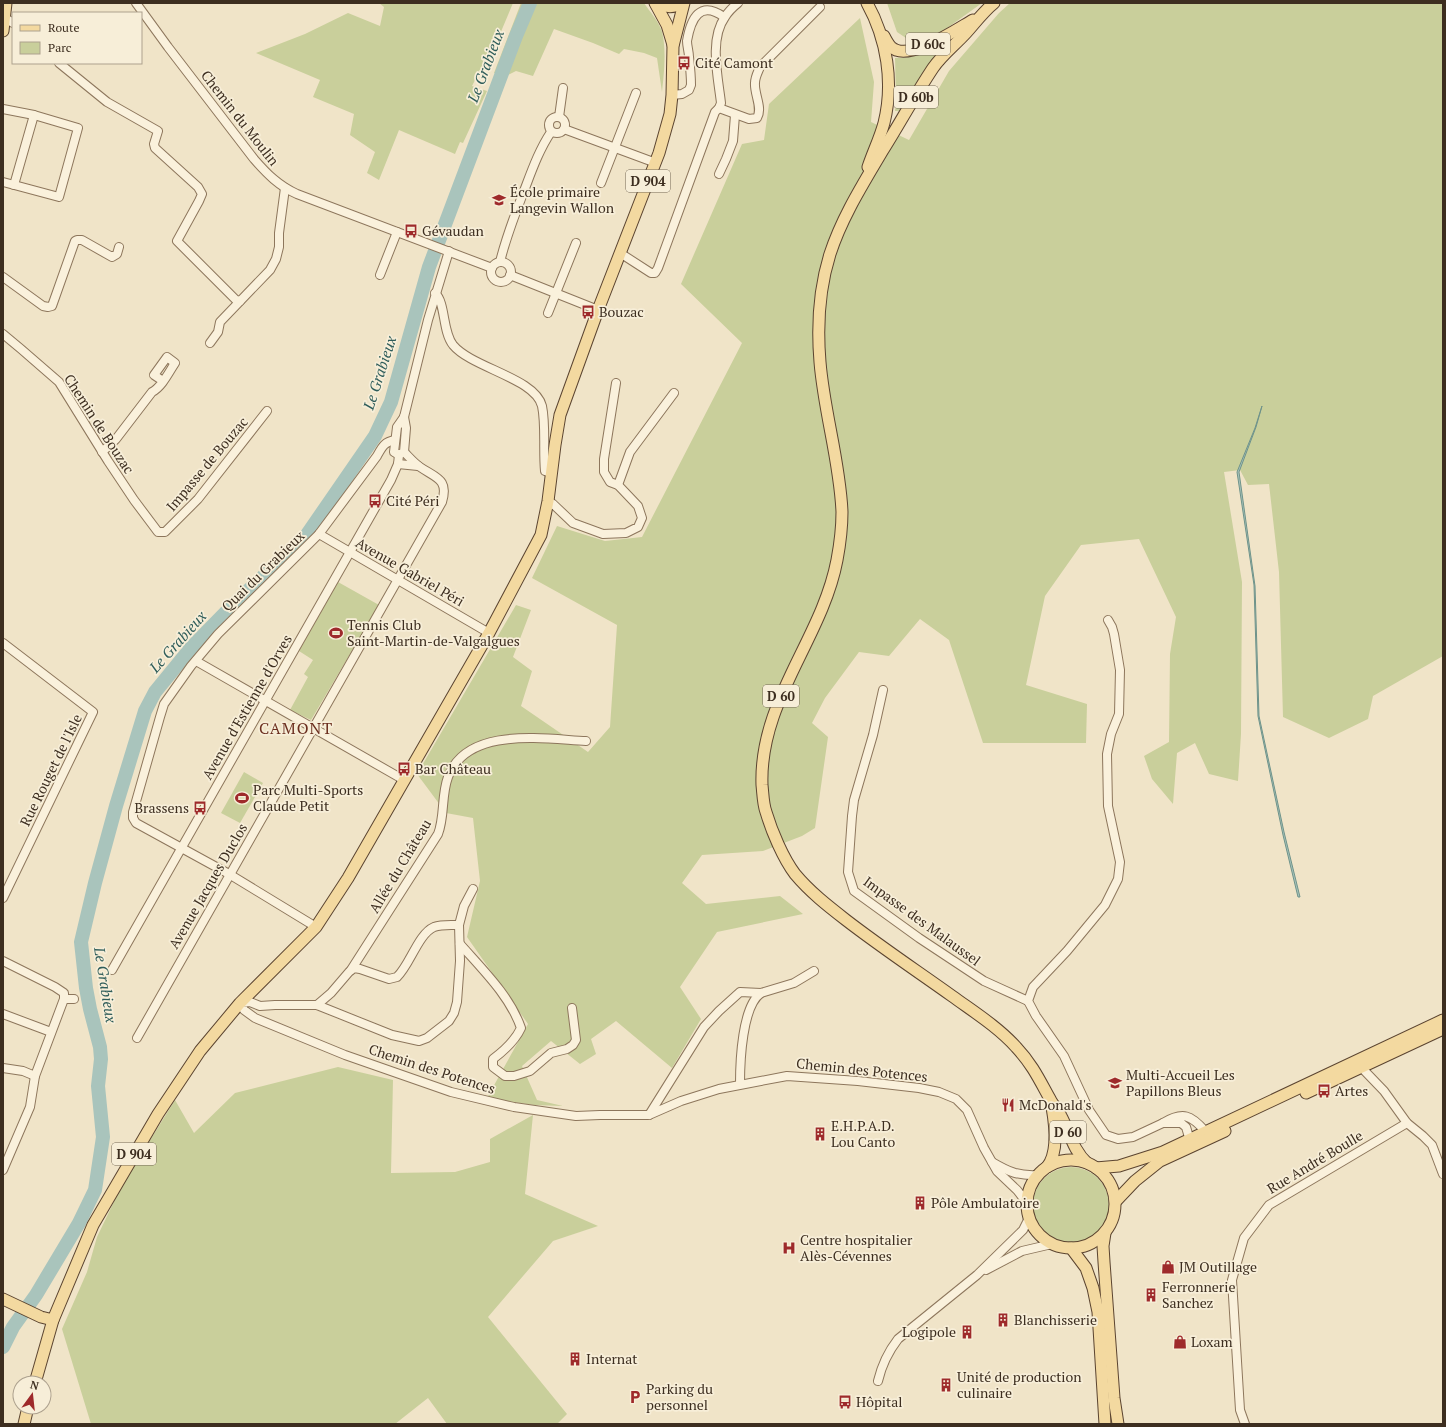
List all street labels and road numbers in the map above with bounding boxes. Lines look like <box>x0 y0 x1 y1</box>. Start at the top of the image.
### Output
road number: D 60c <box>906 33 950 55</box>
street label: Chemin du Moulin <box>197 66 284 170</box>
road number: D 60b <box>894 86 938 108</box>
road number: D 904 <box>626 170 670 192</box>
street label: Chemin de Bouzac <box>60 370 139 477</box>
street label: Impasse de Bouzac <box>162 413 252 515</box>
street label: Quai du Grabieux <box>217 526 309 615</box>
street label: Avenue Gabriel Péri <box>353 533 468 610</box>
street label: Avenue d'Estienne d'Orves <box>197 631 296 783</box>
road number: D 60 <box>763 685 799 707</box>
street label: Rue Rouget de l'Isle <box>15 711 86 829</box>
street label: Allée du Château <box>364 815 435 916</box>
street label: Avenue Jacques Duclos <box>164 819 251 952</box>
street label: Impasse des Malaussel <box>860 872 985 970</box>
street label: Chemin des Potences <box>366 1039 498 1098</box>
street label: Chemin des Potences <box>795 1053 929 1086</box>
road number: D 60 <box>1050 1121 1086 1143</box>
street label: Rue André Boulle <box>1263 1125 1366 1198</box>
road number: D 904 <box>112 1143 156 1165</box>

